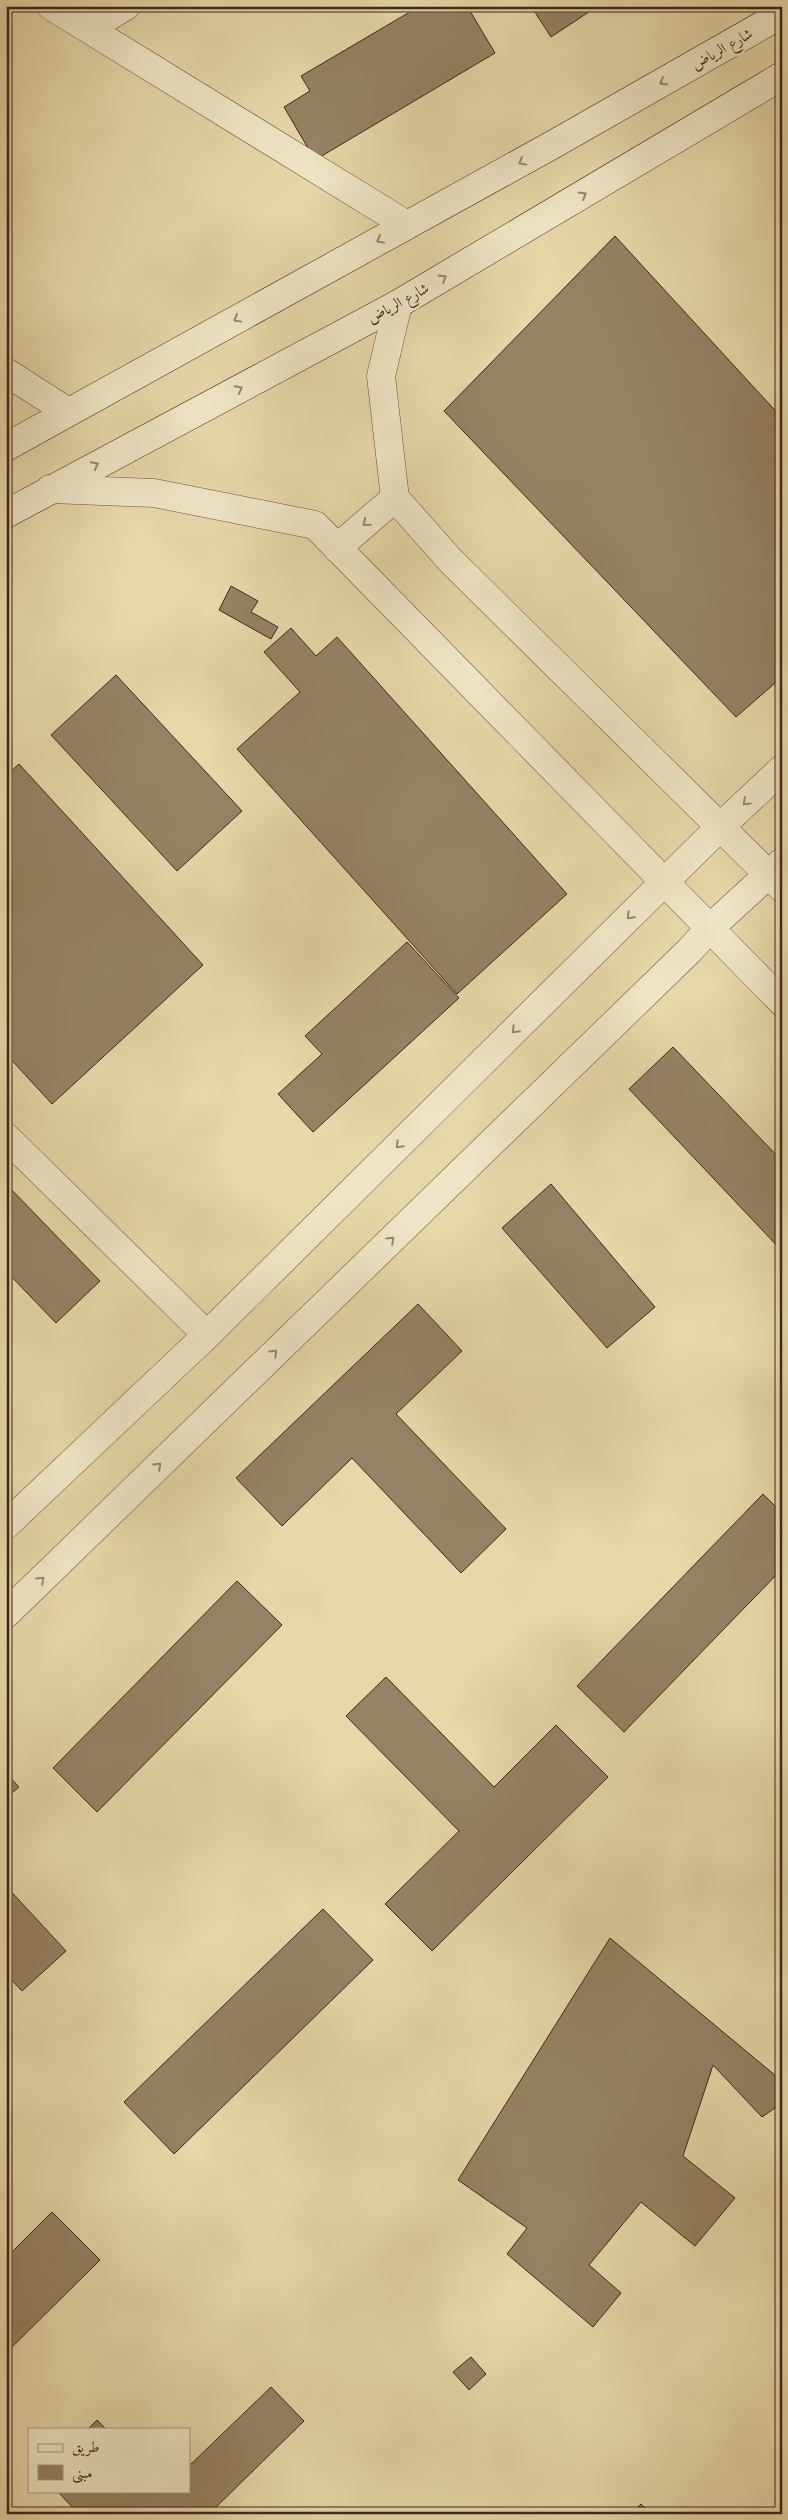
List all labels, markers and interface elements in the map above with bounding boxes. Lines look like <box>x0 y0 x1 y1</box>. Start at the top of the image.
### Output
street label: شارع الرياض <box>689 26 758 77</box>
one-way arrow <box>660 76 669 86</box>
one-way arrow <box>518 156 527 166</box>
one-way arrow <box>577 191 586 201</box>
one-way arrow <box>376 234 385 244</box>
one-way arrow <box>437 274 446 284</box>
street label: شارع الرياض <box>365 281 434 331</box>
one-way arrow <box>234 312 243 322</box>
one-way arrow <box>233 385 242 395</box>
one-way arrow <box>90 461 99 471</box>
one-way arrow <box>363 517 372 526</box>
one-way arrow <box>743 796 752 805</box>
one-way arrow <box>627 910 636 919</box>
one-way arrow <box>511 1025 520 1034</box>
one-way arrow <box>396 1139 405 1148</box>
one-way arrow <box>385 1237 394 1246</box>
one-way arrow <box>269 1350 278 1359</box>
one-way arrow <box>152 1463 161 1472</box>
one-way arrow <box>36 1577 45 1586</box>
legend <box>28 2428 190 2492</box>
text: طريق <box>72 2441 99 2457</box>
text: مبنى <box>72 2467 92 2484</box>

